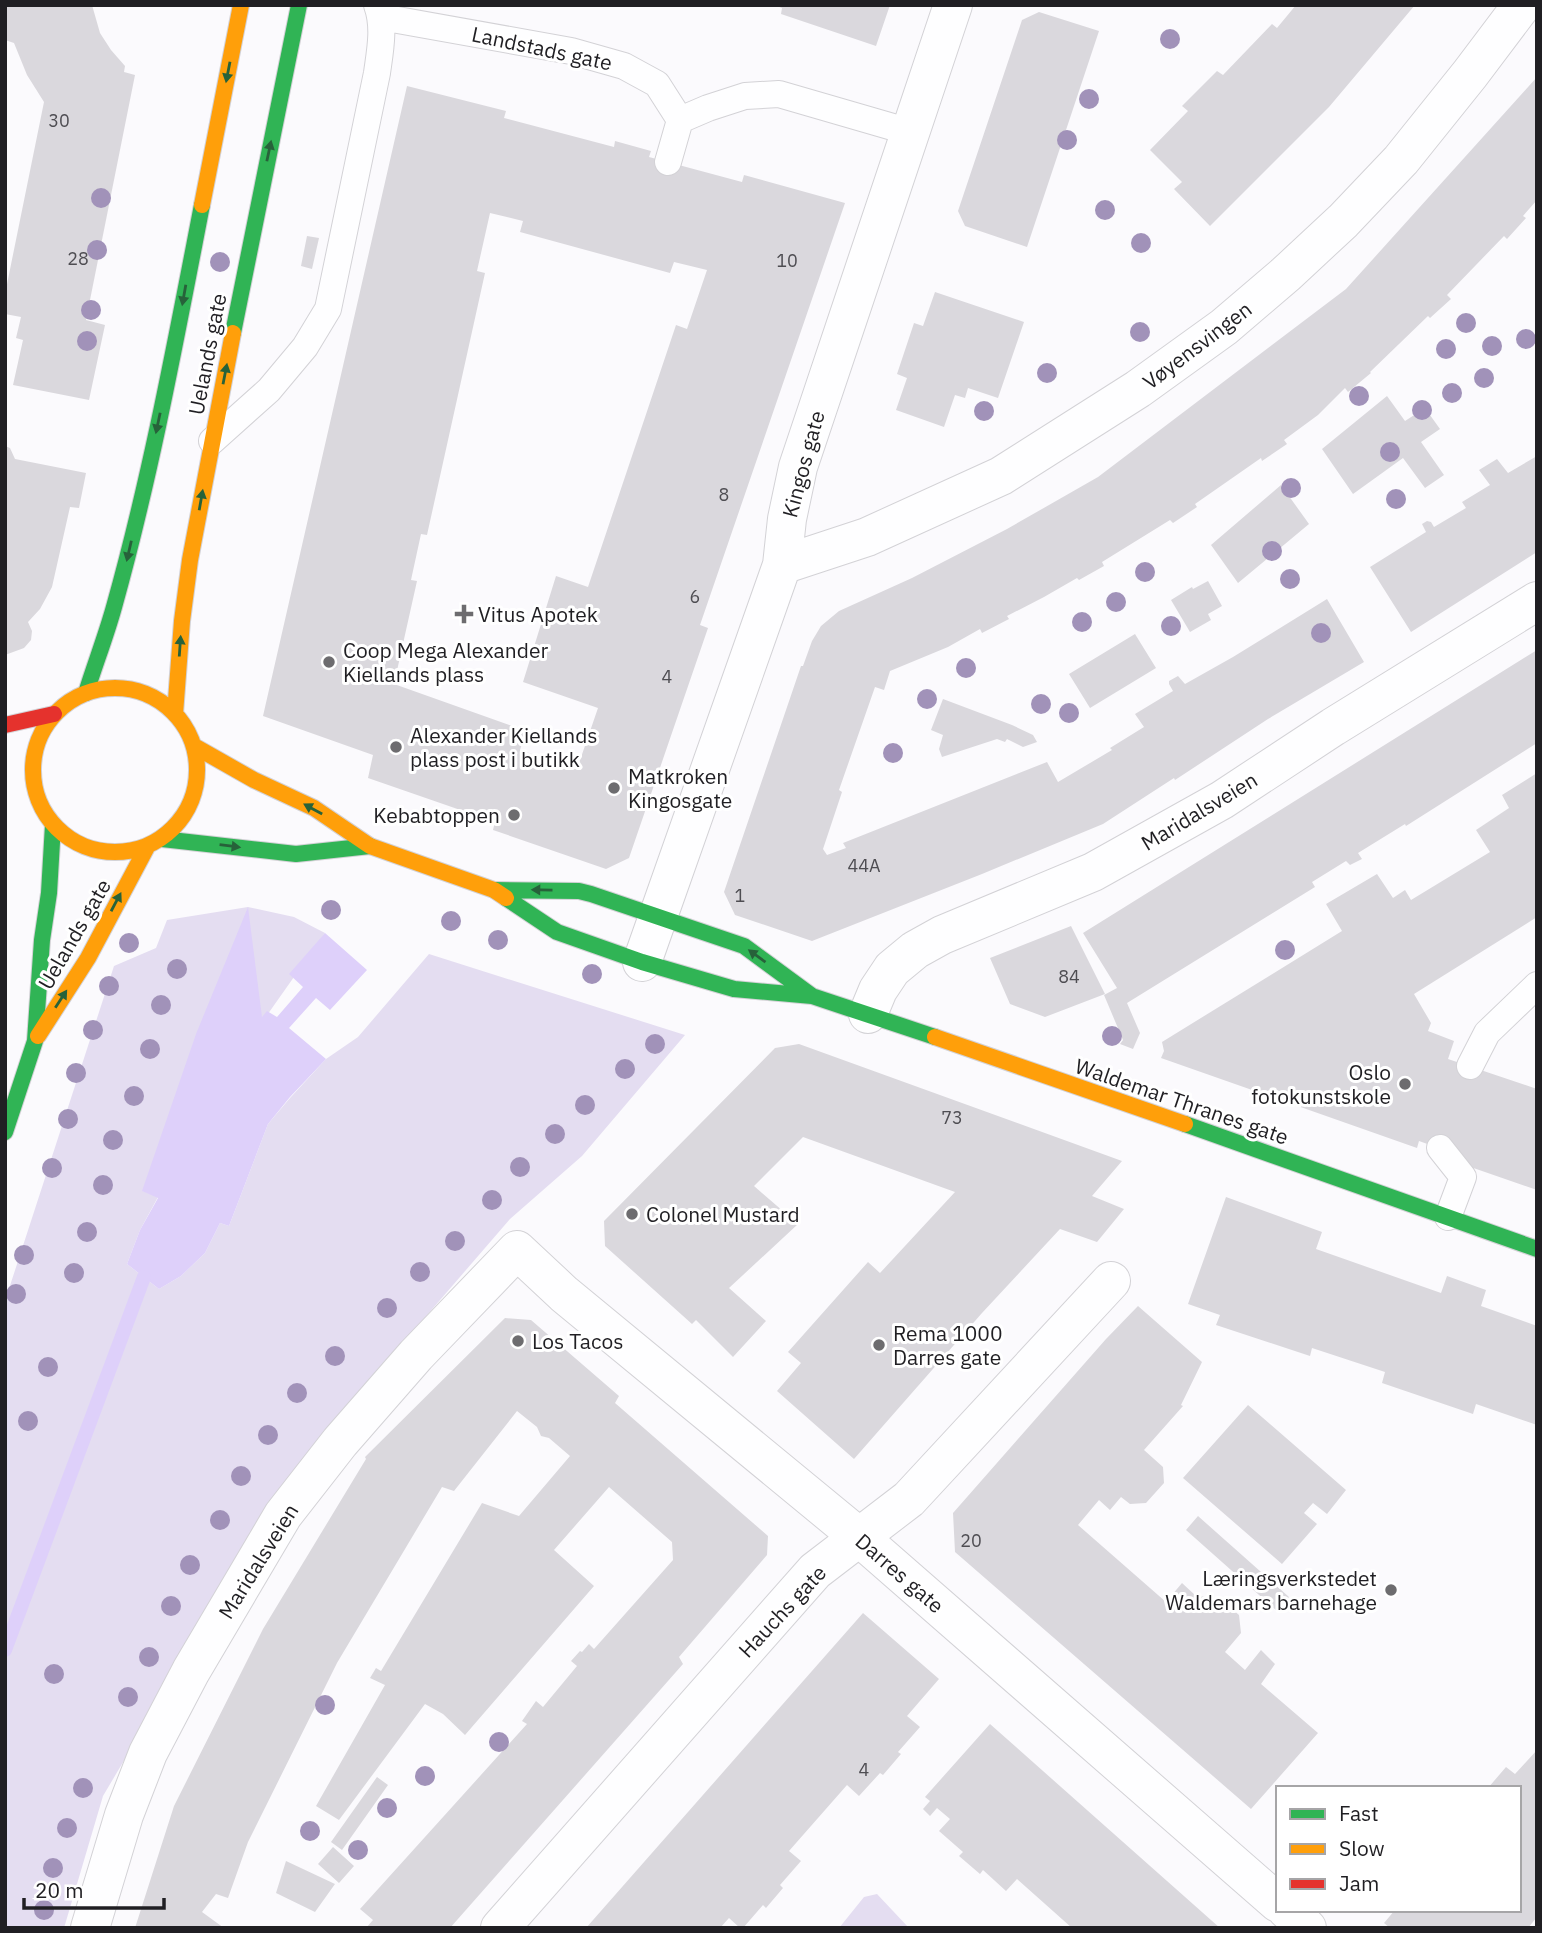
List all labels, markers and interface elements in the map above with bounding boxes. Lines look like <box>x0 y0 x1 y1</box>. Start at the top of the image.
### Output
street label: Landstads gate <box>469 19 615 77</box>
one-way arrow <box>222 61 233 83</box>
house number: 30 <box>48 109 70 132</box>
one-way arrow <box>263 140 274 162</box>
house number: 28 <box>67 247 89 270</box>
house number: 10 <box>776 249 798 272</box>
one-way arrow <box>178 284 189 306</box>
street label: Uelands gate <box>182 291 232 417</box>
street label: Vøyensvingen <box>1137 295 1257 395</box>
one-way arrow <box>219 363 230 385</box>
street label: Kingos gate <box>775 408 831 520</box>
one-way arrow <box>153 412 164 434</box>
house number: 8 <box>719 483 729 506</box>
one-way arrow <box>196 489 207 511</box>
one-way arrow <box>124 540 135 562</box>
house number: 6 <box>690 585 700 608</box>
place label: Vitus Apotek <box>478 600 598 628</box>
marker: Vitus Apotek <box>456 606 472 622</box>
one-way arrow <box>175 635 186 657</box>
place label: Coop Mega Alexander Kiellands plass <box>343 636 548 688</box>
marker: Coop Mega Alexander Kiellands plass <box>321 654 337 670</box>
house number: 4 <box>662 665 673 688</box>
place label: Alexander Kiellands plass post i butikk <box>410 721 598 773</box>
marker: Alexander Kiellands plass post i butikk <box>388 739 404 755</box>
place label: Matkroken Kingosgate <box>628 762 732 814</box>
street label: Maridalsveien <box>1136 765 1262 857</box>
marker: Matkroken Kingosgate <box>606 780 622 796</box>
place label: Kebabtoppen <box>373 801 500 829</box>
one-way arrow <box>303 803 323 814</box>
marker: Kebabtoppen <box>506 807 522 823</box>
one-way arrow <box>219 841 241 852</box>
house number: 44A <box>847 854 881 877</box>
street label: Uelands gate <box>31 874 117 994</box>
one-way arrow <box>531 884 553 896</box>
house number: 1 <box>735 884 745 907</box>
one-way arrow <box>111 892 122 912</box>
one-way arrow <box>748 949 766 963</box>
house number: 84 <box>1058 965 1080 988</box>
one-way arrow <box>55 990 68 1009</box>
street label: Waldemar Thranes gate <box>1072 1051 1292 1151</box>
place label: Oslo fotokunstskole <box>1251 1058 1391 1110</box>
marker: Oslo fotokunstskole <box>1397 1076 1413 1092</box>
house number: 73 <box>941 1106 963 1129</box>
place label: Colonel Mustard <box>646 1200 800 1228</box>
marker: Colonel Mustard <box>624 1206 640 1222</box>
place label: Rema 1000 Darres gate <box>893 1319 1003 1371</box>
place label: Los Tacos <box>532 1327 623 1355</box>
marker: Los Tacos <box>510 1333 526 1349</box>
marker: Rema 1000 Darres gate <box>871 1337 887 1353</box>
street label: Maridalsveien <box>212 1498 304 1624</box>
street label: Darres gate <box>850 1527 950 1619</box>
house number: 20 <box>960 1529 982 1552</box>
street label: Hauchs gate <box>732 1559 832 1663</box>
place label: Læringsverkstedet Waldemars barnehage <box>1165 1564 1377 1616</box>
marker: Læringsverkstedet Waldemars barnehage <box>1383 1582 1399 1598</box>
house number: 4 <box>859 1758 870 1781</box>
legend <box>1276 1786 1521 1912</box>
text: Fast <box>1339 1799 1379 1827</box>
text: Slow <box>1339 1834 1385 1862</box>
scale bar <box>24 1867 164 1911</box>
text: Jam <box>1339 1869 1379 1897</box>
text: 20 m <box>35 1876 84 1904</box>

